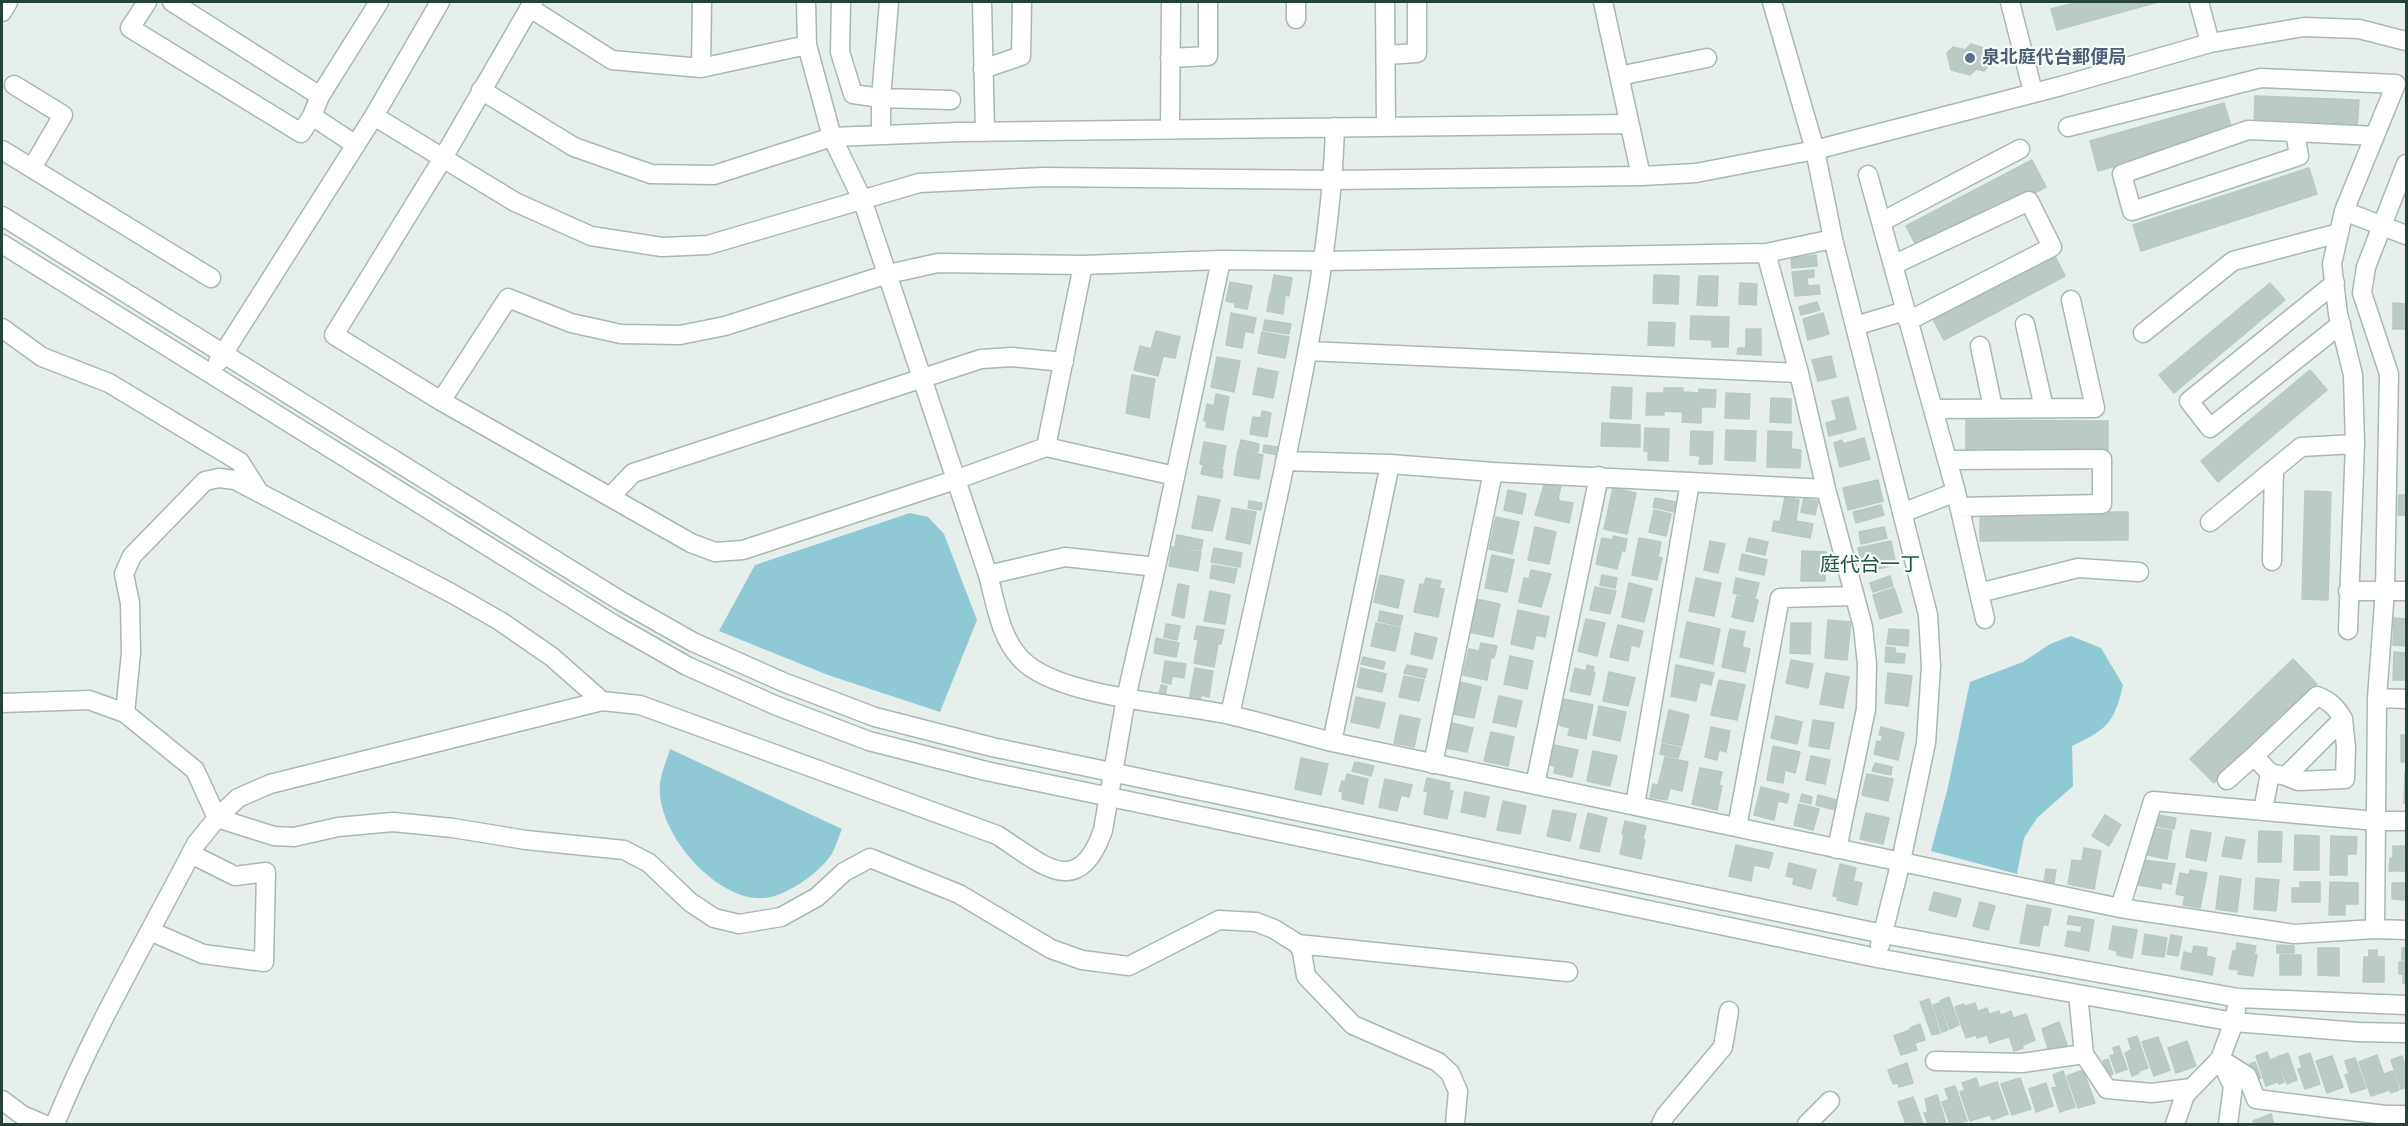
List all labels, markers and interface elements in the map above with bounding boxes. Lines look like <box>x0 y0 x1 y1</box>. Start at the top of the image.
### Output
place label: 泉北庭代台郵便局 <box>1982 47 2126 69</box>
marker: 泉北庭代台郵便局 <box>1963 51 1977 65</box>
district label: 庭代台一丁 <box>1820 553 1920 577</box>

